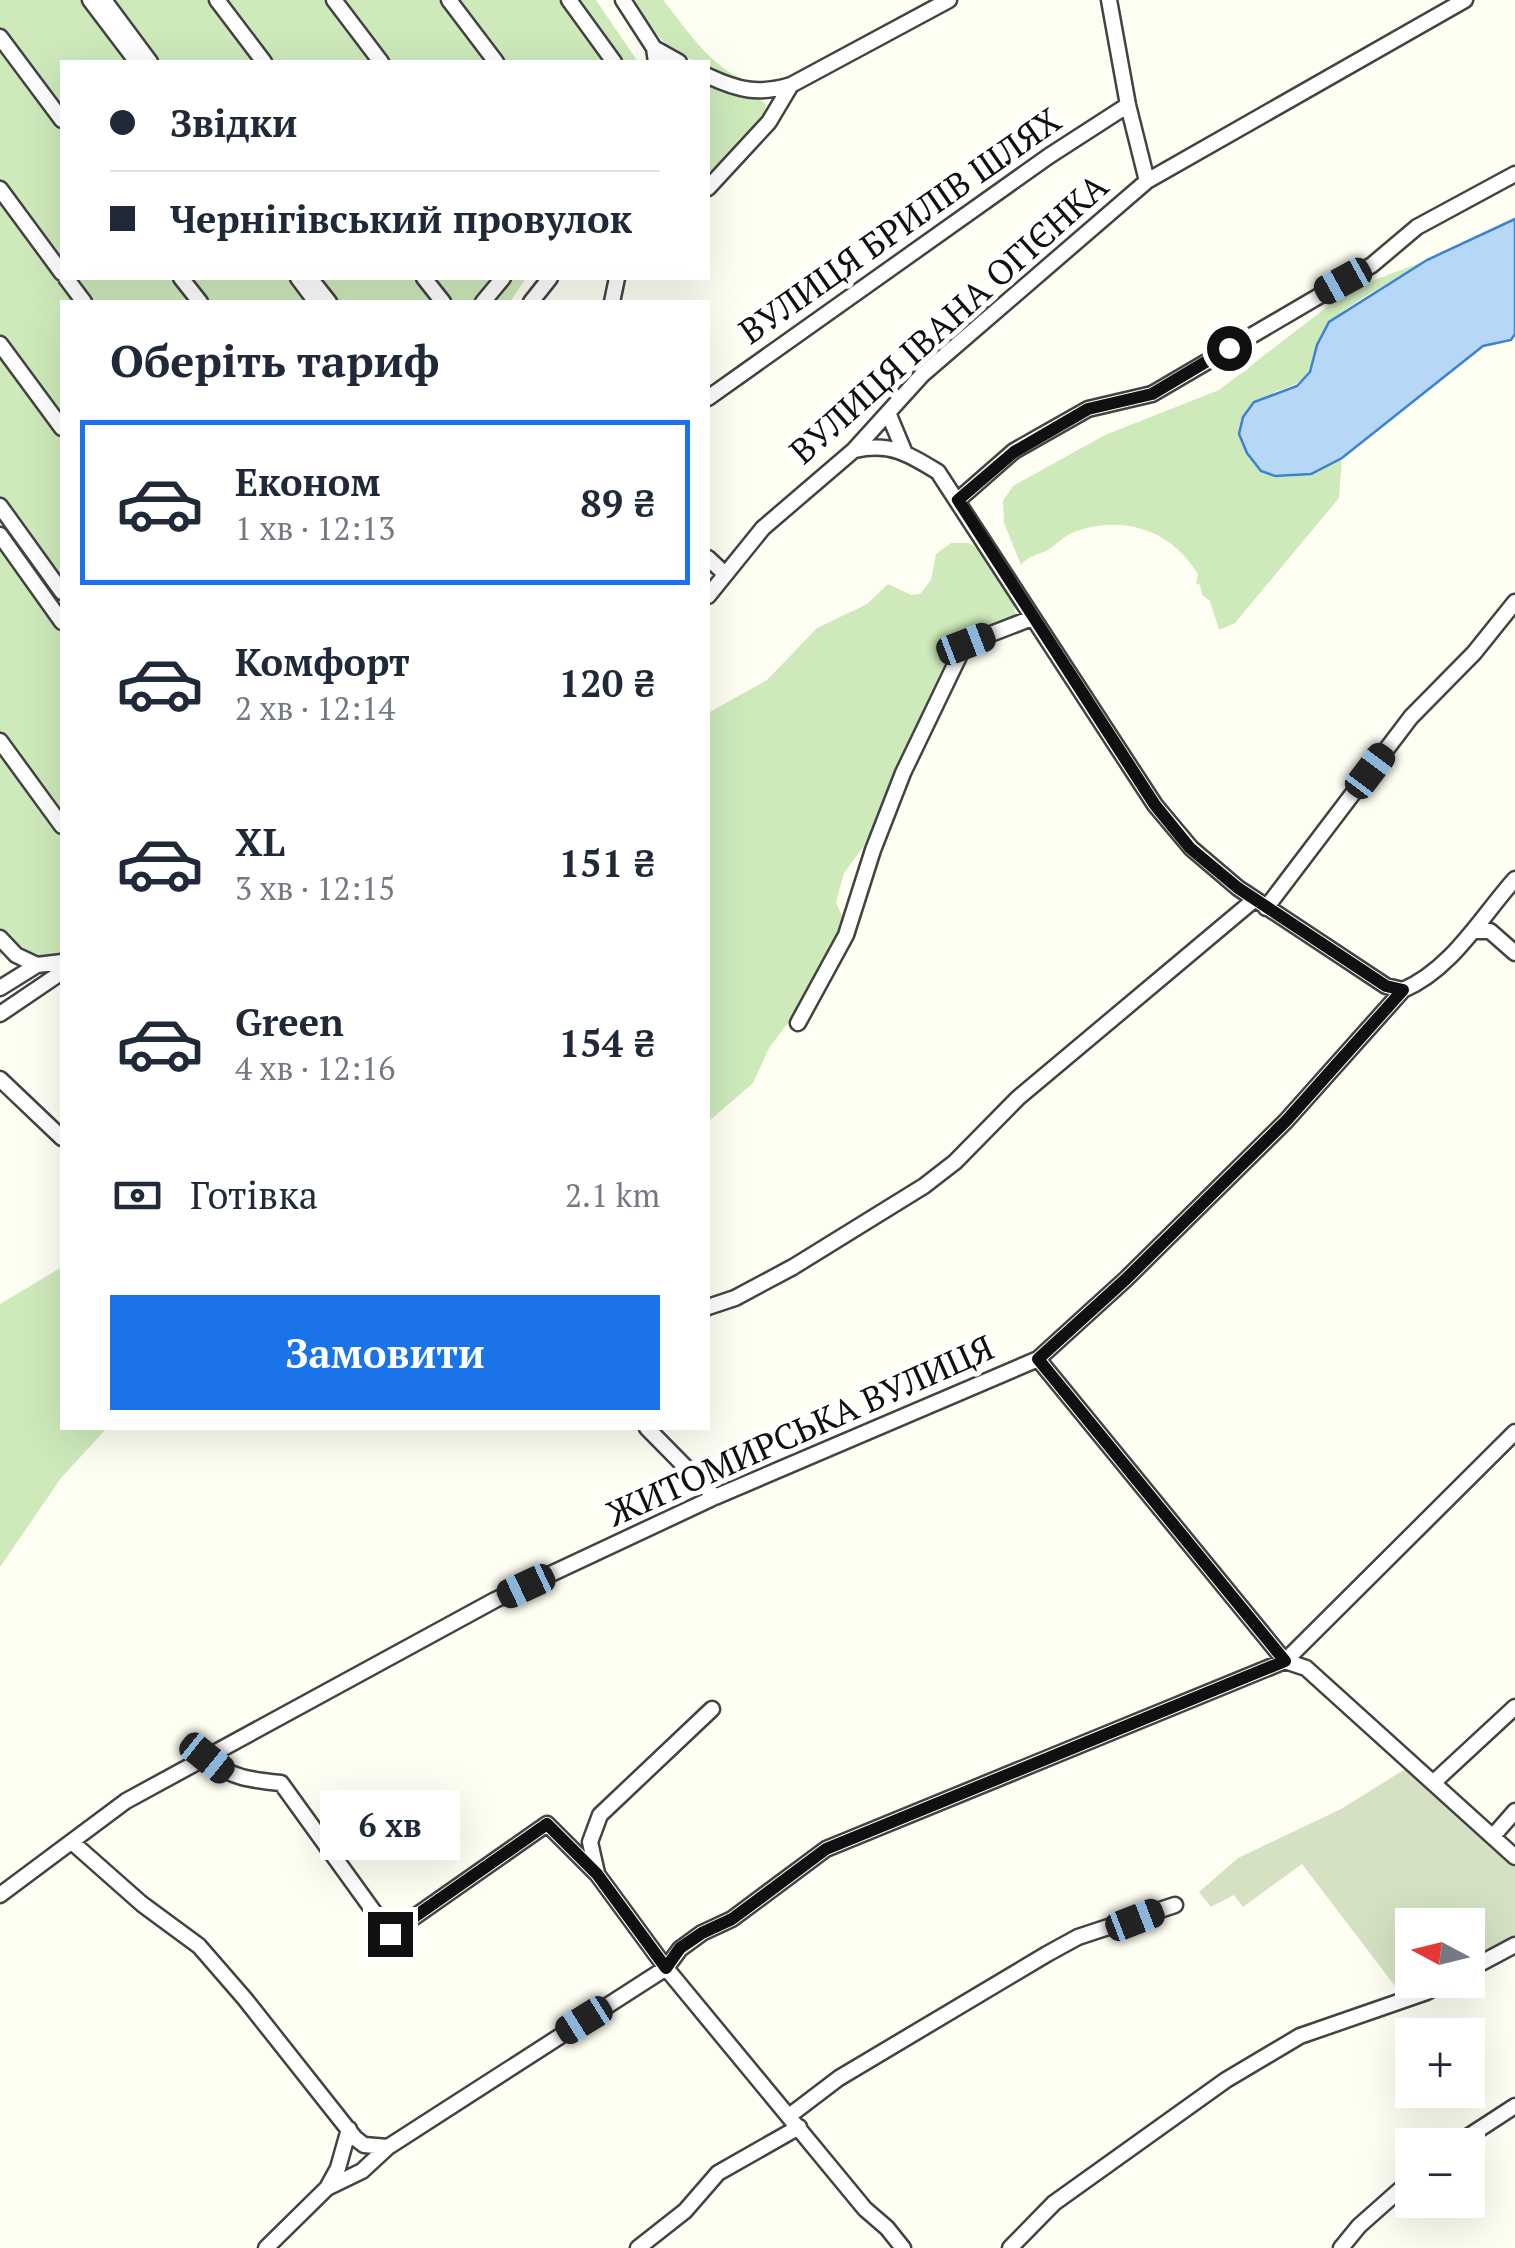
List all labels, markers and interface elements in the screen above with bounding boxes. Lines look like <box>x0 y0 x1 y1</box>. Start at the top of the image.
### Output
street label: ВУЛИЦЯ БРИЛІВ ШЛЯХ <box>730 96 1070 354</box>
text: Звідки <box>170 98 297 148</box>
street label: ВУЛИЦЯ ІВАНА ОГІЄНКА <box>779 163 1117 474</box>
text: Чернігівський провулок <box>170 194 632 244</box>
car <box>1309 253 1377 309</box>
route start <box>1207 326 1252 371</box>
text: Оберіть тариф <box>110 330 439 390</box>
text: Економ <box>235 457 381 507</box>
icon: car <box>115 458 205 548</box>
text: 89 ₴ <box>580 478 655 528</box>
text: 1 хв · 12:13 <box>235 507 395 549</box>
car <box>933 619 999 669</box>
text: Комфорт <box>235 637 410 687</box>
icon: car <box>115 638 205 728</box>
text: 120 ₴ <box>559 658 655 708</box>
text: 2 хв · 12:14 <box>235 687 395 729</box>
car <box>1340 738 1400 804</box>
text: XL <box>235 817 285 867</box>
icon: car <box>115 818 205 908</box>
text: 151 ₴ <box>559 838 655 888</box>
text: 3 хв · 12:15 <box>235 867 395 909</box>
text: Green <box>235 997 344 1047</box>
icon: car <box>115 998 205 1088</box>
text: 154 ₴ <box>559 1018 655 1068</box>
text: 4 хв · 12:16 <box>235 1047 395 1089</box>
icon: cash <box>110 1168 165 1223</box>
text: Готівка <box>190 1170 318 1220</box>
text: 2.1 km <box>565 1174 660 1216</box>
button: Замовити <box>110 1295 660 1410</box>
street label: ЖИТОМИРСЬКА ВУЛИЦЯ <box>599 1324 1000 1536</box>
car <box>492 1560 560 1612</box>
car <box>174 1727 240 1789</box>
callout: 6 хв <box>320 1789 460 1859</box>
text: 6 хв <box>359 1804 421 1846</box>
car <box>1102 1895 1168 1945</box>
north arrow <box>1395 1908 1485 1998</box>
map controls <box>1395 1908 1485 2218</box>
route end <box>368 1912 413 1957</box>
car <box>551 1991 617 2049</box>
button: + <box>1395 2018 1485 2108</box>
button: − <box>1395 2128 1485 2218</box>

